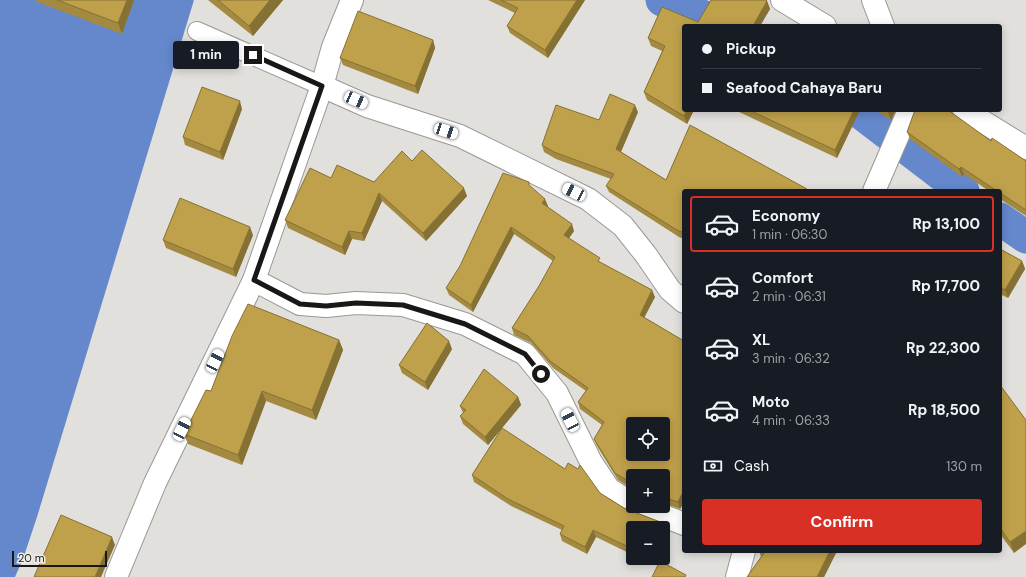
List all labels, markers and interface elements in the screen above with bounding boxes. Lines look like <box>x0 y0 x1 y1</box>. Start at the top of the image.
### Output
text: Pickup <box>726 39 776 59</box>
callout: 1 min <box>173 41 239 69</box>
text: 1 min <box>190 46 222 63</box>
route end <box>244 46 262 64</box>
text: Seafood Cahaya Baru <box>726 78 882 98</box>
car <box>343 90 369 110</box>
car <box>433 122 459 140</box>
car <box>561 181 587 203</box>
icon: car <box>704 206 740 242</box>
text: Economy <box>752 206 820 226</box>
text: Rp 13,100 <box>912 214 980 234</box>
text: 1 min · 06:30 <box>752 226 827 243</box>
icon: car <box>704 268 740 304</box>
text: Comfort <box>752 268 813 288</box>
text: Rp 17,700 <box>912 276 980 296</box>
text: 2 min · 06:31 <box>752 288 826 305</box>
icon: car <box>704 330 740 366</box>
text: XL <box>752 330 770 350</box>
text: Rp 22,300 <box>906 338 980 358</box>
car <box>204 348 226 374</box>
text: 3 min · 06:32 <box>752 350 830 367</box>
route start <box>532 365 550 383</box>
icon: car <box>704 392 740 428</box>
text: Moto <box>752 392 790 412</box>
text: Rp 18,500 <box>908 400 980 420</box>
car <box>559 407 581 433</box>
text: 4 min · 06:33 <box>752 412 830 429</box>
car <box>171 416 193 442</box>
map controls <box>626 417 670 565</box>
button: locate <box>626 417 670 461</box>
icon: cash <box>702 455 724 477</box>
text: Cash <box>734 456 769 476</box>
text: 130 m <box>946 458 982 475</box>
button: + <box>626 469 670 513</box>
button: Confirm <box>702 499 982 545</box>
button: − <box>626 521 670 565</box>
scale bar <box>12 549 107 568</box>
text: 20 m <box>18 551 44 565</box>

